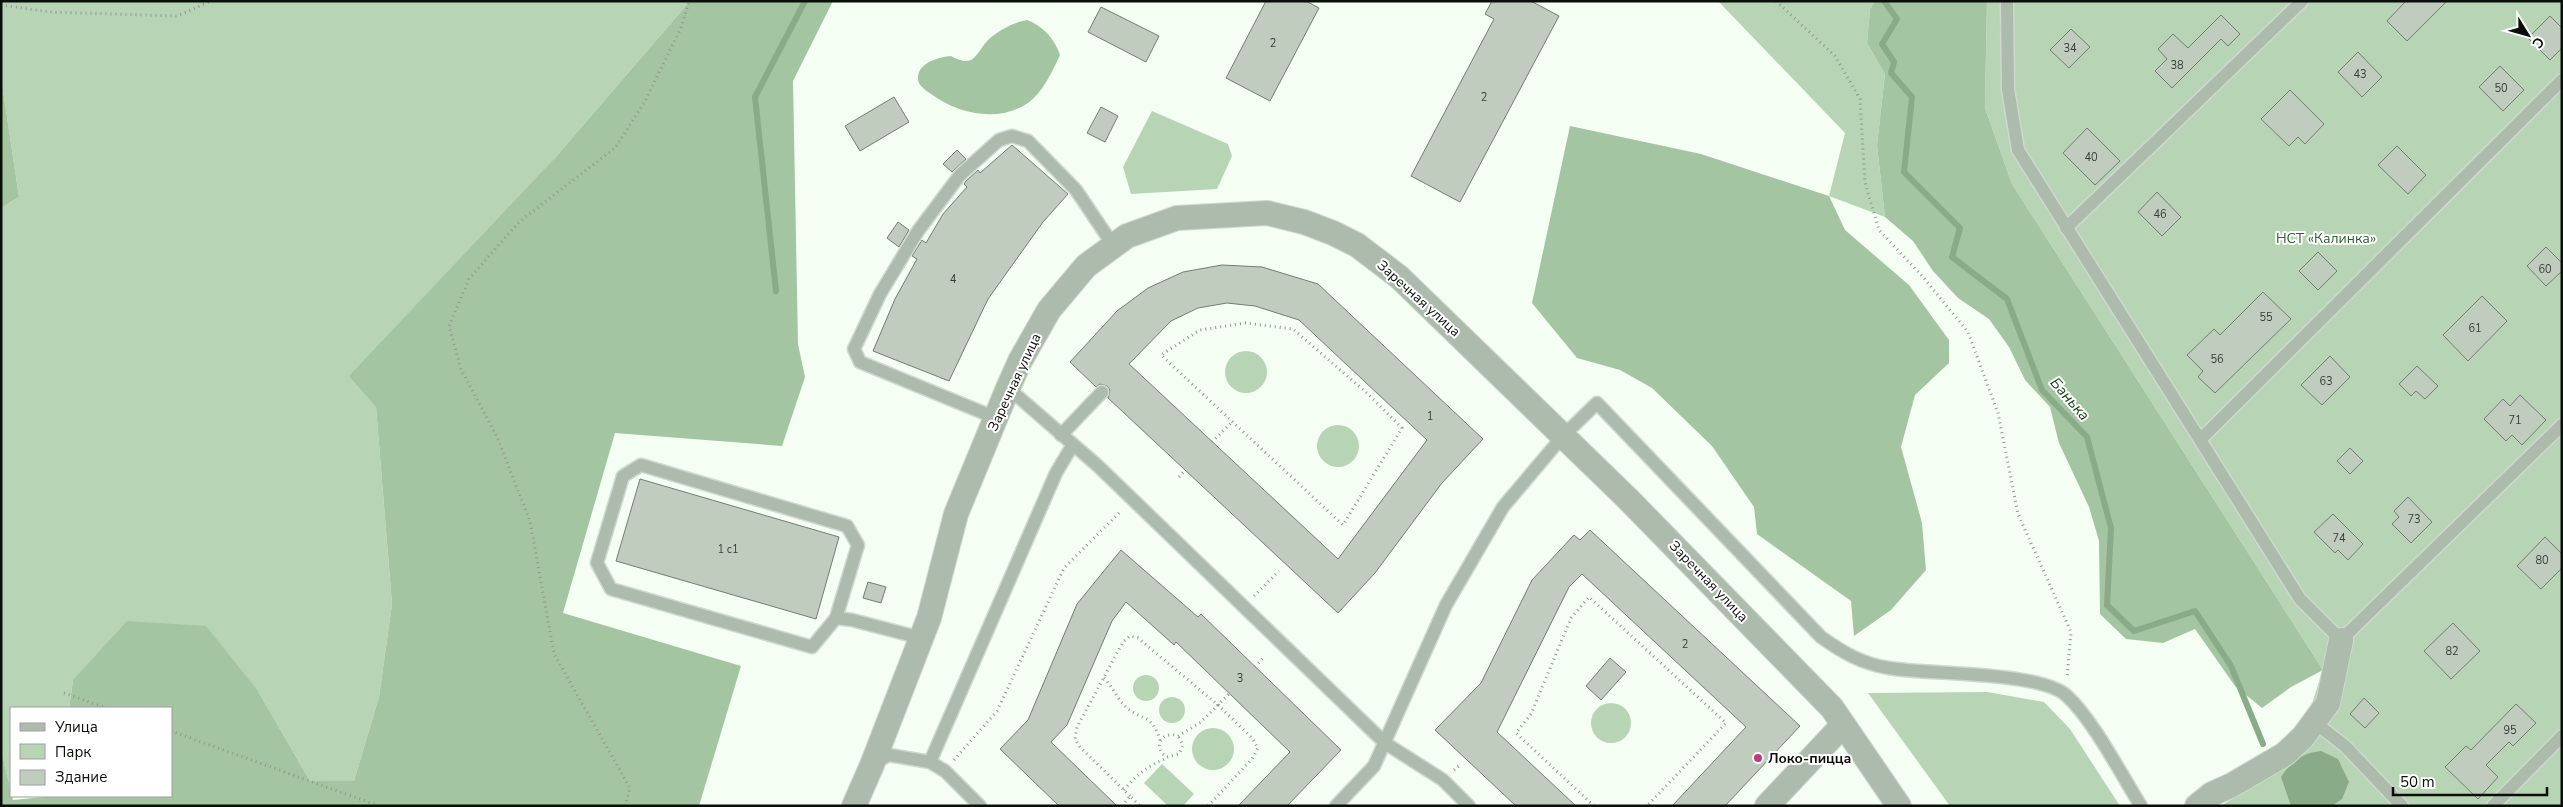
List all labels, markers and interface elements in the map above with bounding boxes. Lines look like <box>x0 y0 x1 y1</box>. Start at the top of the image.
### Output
north arrow <box>2503 10 2553 60</box>
text: С <box>2527 33 2548 52</box>
house number: 2 <box>1270 36 1276 51</box>
house number: 34 <box>2063 41 2077 56</box>
house number: 38 <box>2170 58 2184 73</box>
house number: 43 <box>2353 67 2367 82</box>
house number: 50 <box>2494 81 2508 96</box>
house number: 2 <box>1481 90 1487 105</box>
house number: 40 <box>2084 150 2098 165</box>
house number: 46 <box>2153 207 2167 222</box>
park label: НСТ «Калинка» <box>2276 229 2376 248</box>
street label: Заречная улица <box>1373 256 1464 341</box>
house number: 60 <box>2538 262 2552 277</box>
house number: 4 <box>950 272 957 287</box>
house number: 55 <box>2259 310 2273 325</box>
house number: 61 <box>2468 321 2482 336</box>
street label: Заречная улица <box>983 330 1045 434</box>
house number: 56 <box>2210 352 2224 367</box>
water label: Банька <box>2046 373 2094 425</box>
house number: 63 <box>2319 374 2333 389</box>
house number: 1 <box>1427 409 1433 424</box>
house number: 71 <box>2508 413 2522 428</box>
house number: 73 <box>2407 512 2421 527</box>
house number: 74 <box>2332 531 2346 546</box>
street label: Заречная улица <box>1665 537 1752 626</box>
house number: 1 с1 <box>717 542 739 557</box>
house number: 80 <box>2535 553 2549 568</box>
house number: 2 <box>1682 637 1688 652</box>
house number: 82 <box>2445 644 2459 659</box>
house number: 3 <box>1237 671 1243 686</box>
legend <box>10 707 172 797</box>
text: Улица <box>54 717 98 737</box>
house number: 95 <box>2503 723 2517 738</box>
text: Парк <box>55 742 91 762</box>
place label: Локо-пицца <box>1768 749 1851 768</box>
marker: Локо-пицца <box>1752 752 1764 764</box>
scale bar <box>2393 764 2547 796</box>
text: Здание <box>55 767 107 787</box>
text: 50 m <box>2400 772 2435 792</box>

